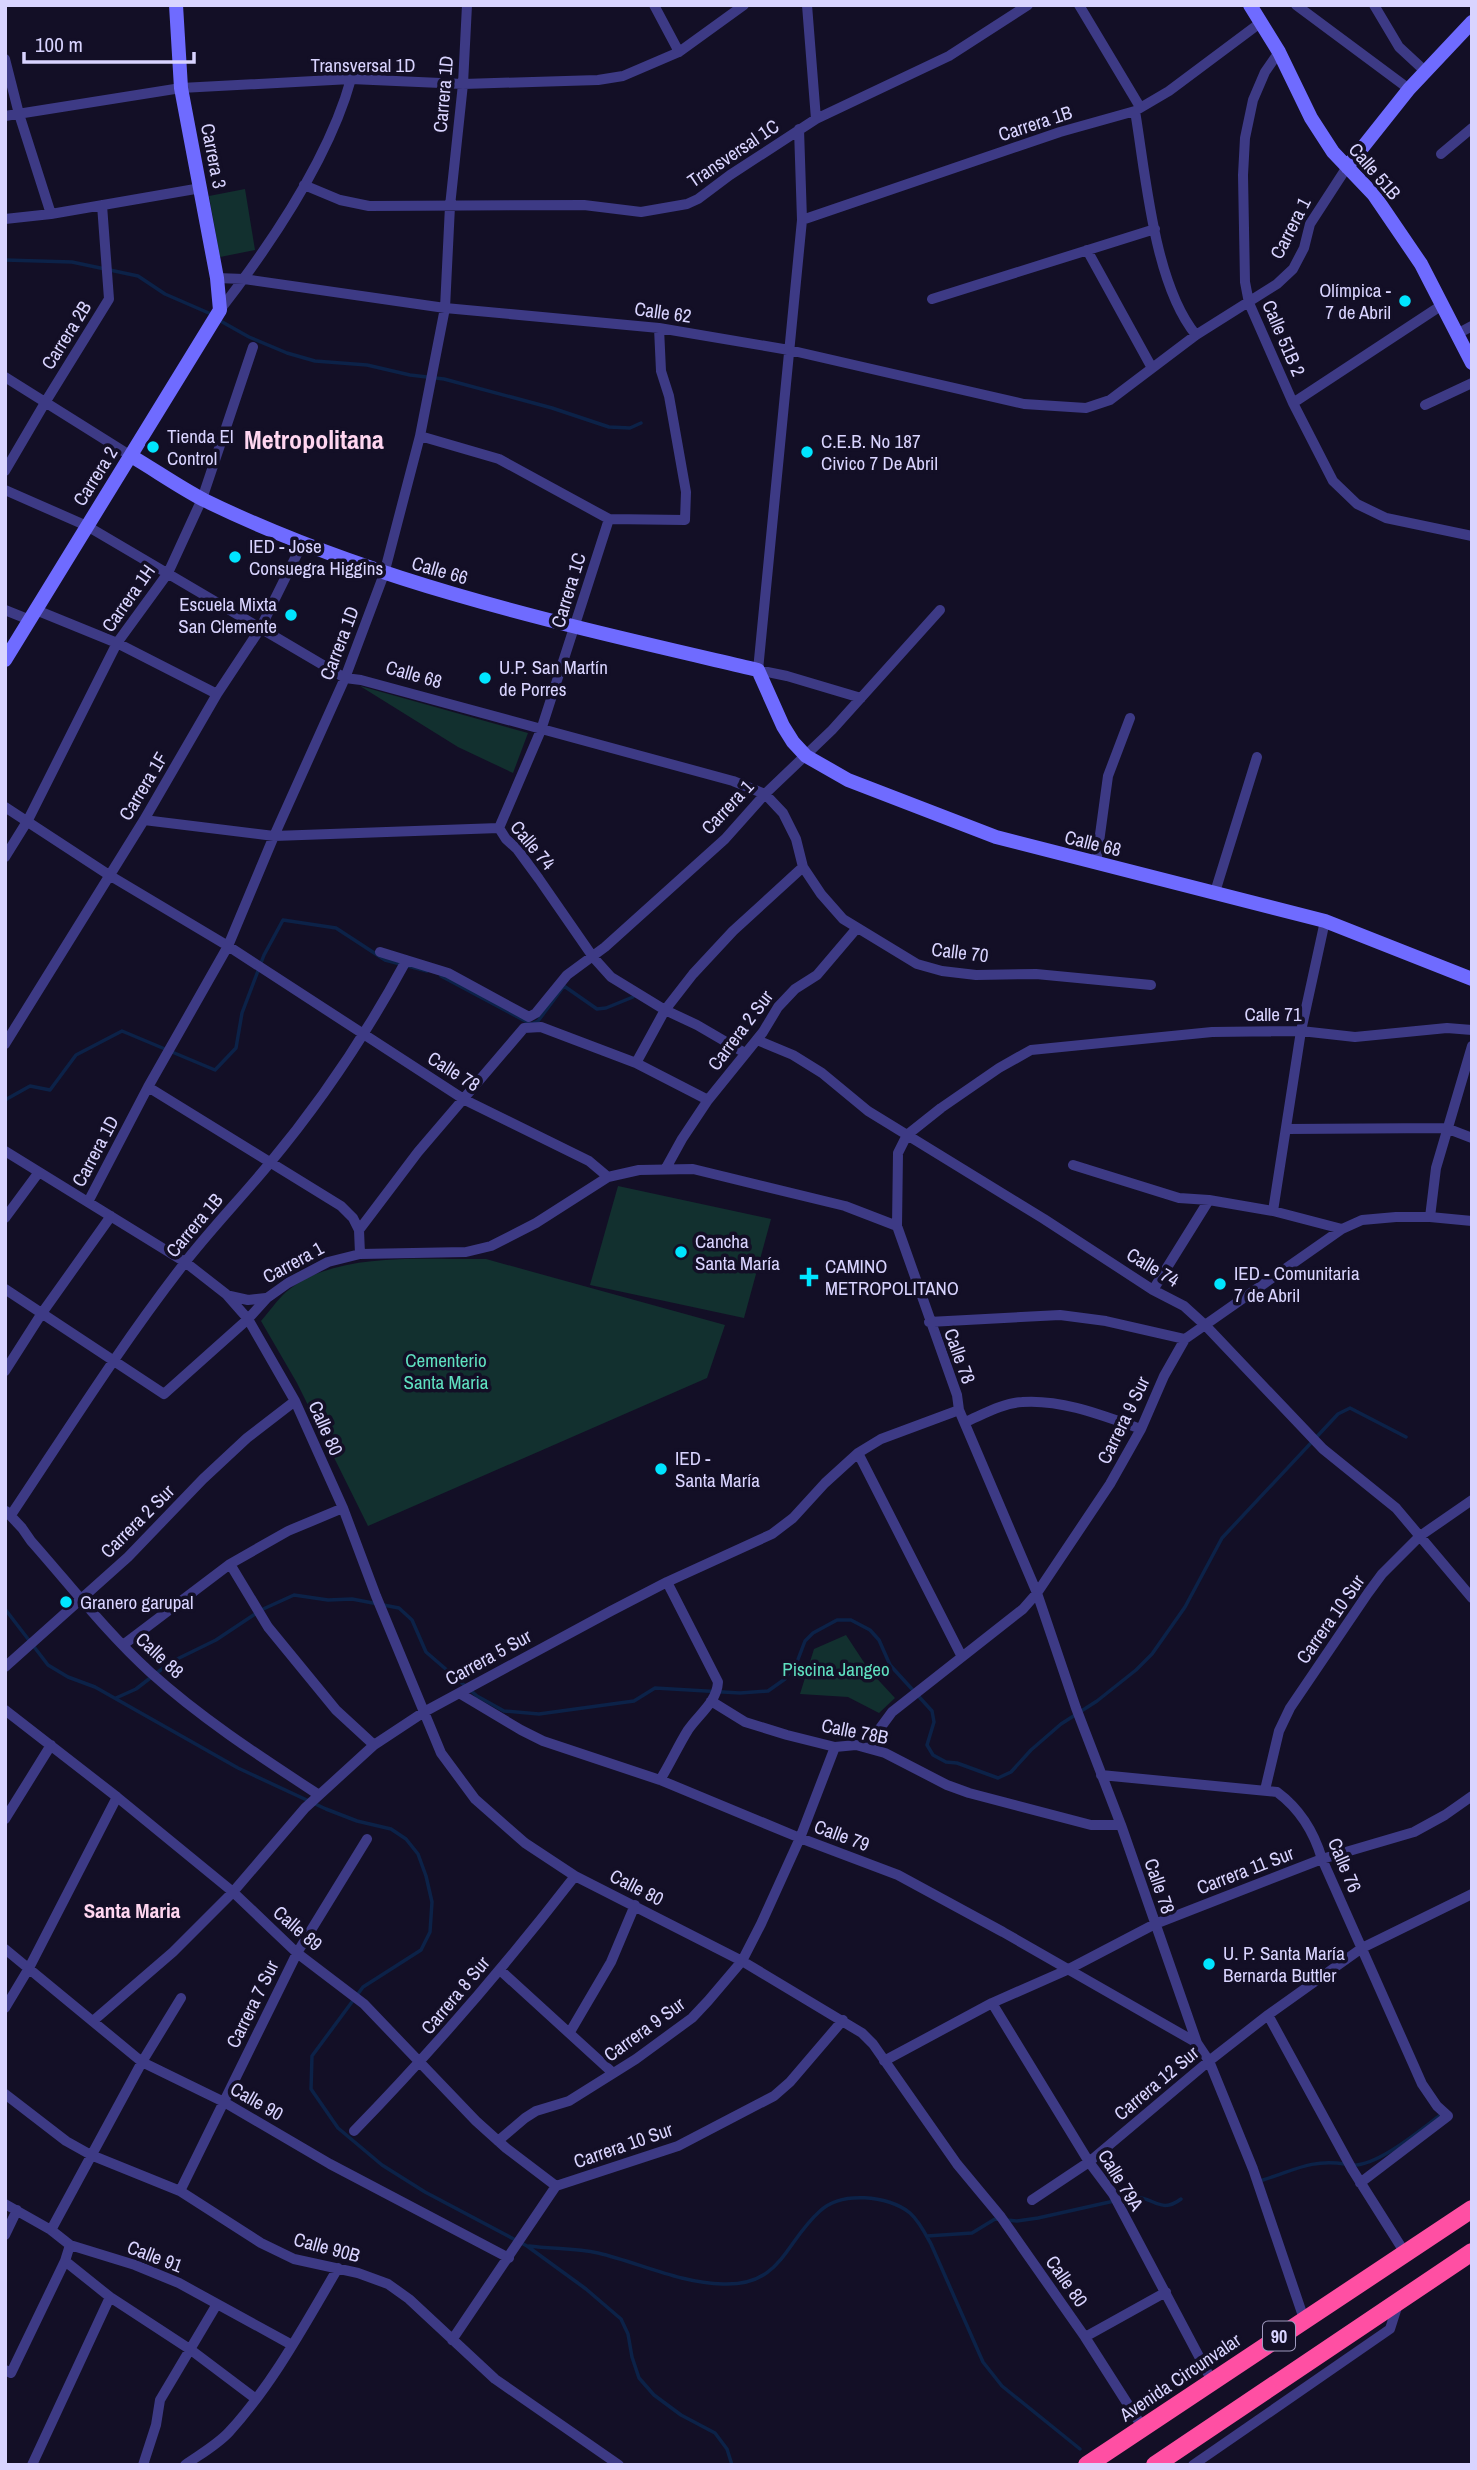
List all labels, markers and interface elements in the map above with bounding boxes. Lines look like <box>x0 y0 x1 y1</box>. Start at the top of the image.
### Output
scale bar <box>24 21 194 65</box>
text: 100 m <box>35 30 83 59</box>
street label: Transversal 1D <box>310 52 416 78</box>
street label: Carrera 1D <box>427 54 459 134</box>
street label: Carrera 1B <box>995 99 1075 147</box>
street label: Transversal 1C <box>682 113 784 193</box>
street label: Carrera 3 <box>195 121 233 191</box>
street label: Calle 51B <box>1343 137 1407 205</box>
street label: Carrera 1 <box>1263 192 1317 263</box>
place label: Olímpica - 7 de Abril <box>1319 277 1391 325</box>
marker: Olímpica - 7 de Abril <box>1397 293 1413 309</box>
street label: Calle 62 <box>633 295 693 329</box>
street label: Carrera 2B <box>35 296 97 374</box>
street label: Calle 51B 2 <box>1256 296 1312 380</box>
district label: Metropolitana <box>244 422 384 457</box>
place label: Tienda El Control <box>167 423 233 471</box>
place label: C.E.B. No 187 Civico 7 De Abril <box>821 428 938 476</box>
marker: Tienda El Control <box>145 439 161 455</box>
street label: Carrera 2 <box>67 441 123 511</box>
marker: C.E.B. No 187 Civico 7 De Abril <box>799 444 815 460</box>
place label: IED - Jose Consuegra Higgins <box>249 533 383 581</box>
marker: IED - Jose Consuegra Higgins <box>227 549 243 565</box>
street label: Carrera 1C <box>544 549 592 631</box>
street label: Calle 66 <box>409 550 471 590</box>
street label: Carrera 1H <box>95 559 161 637</box>
place label: Escuela Mixta San Clemente <box>178 591 277 639</box>
street label: Carrera 1D <box>313 602 365 684</box>
marker: Escuela Mixta San Clemente <box>283 607 299 623</box>
street label: Calle 68 <box>383 654 445 694</box>
place label: U.P. San Martín de Porres <box>499 654 608 702</box>
marker: U.P. San Martín de Porres <box>477 670 493 686</box>
street label: Carrera 1F <box>112 747 174 825</box>
street label: Carrera 1 <box>695 774 759 840</box>
street label: Calle 74 <box>505 815 562 876</box>
street label: Calle 68 <box>1062 823 1124 863</box>
street label: Calle 70 <box>930 936 990 968</box>
street label: Carrera 2 Sur <box>701 984 779 1076</box>
street label: Calle 71 <box>1244 1001 1302 1027</box>
street label: Calle 78 <box>423 1045 485 1097</box>
street label: Carrera 1D <box>65 1111 125 1191</box>
street label: Carrera 1B <box>160 1187 228 1263</box>
place label: Cancha Santa María <box>695 1228 780 1276</box>
street label: Carrera 1 <box>258 1235 328 1289</box>
street label: Calle 74 <box>1122 1241 1184 1293</box>
marker: Cancha Santa María <box>673 1244 689 1260</box>
place label: CAMINO METROPOLITANO <box>825 1253 959 1301</box>
place label: IED - Comunitaria 7 de Abril <box>1234 1260 1360 1308</box>
marker: CAMINO METROPOLITANO <box>799 1267 819 1287</box>
marker: IED - Comunitaria 7 de Abril <box>1212 1276 1228 1292</box>
street label: Calle 78 <box>938 1325 982 1387</box>
park label: Cementerio Santa Maria <box>404 1347 489 1395</box>
street label: Carrera 9 Sur <box>1091 1371 1156 1468</box>
street label: Calle 80 <box>303 1397 349 1459</box>
place label: IED - Santa María <box>675 1445 760 1493</box>
marker: IED - Santa María <box>653 1461 669 1477</box>
street label: Carrera 2 Sur <box>94 1478 180 1564</box>
street label: Carrera 10 Sur <box>1290 1569 1371 1669</box>
place label: Granero garupal <box>80 1589 193 1615</box>
marker: Granero garupal <box>58 1594 74 1610</box>
street label: Carrera 5 Sur <box>440 1622 536 1691</box>
street label: Calle 88 <box>130 1626 190 1684</box>
park label: Piscina Jangeo <box>782 1656 890 1682</box>
street label: Calle 78B <box>819 1712 891 1750</box>
street label: Calle 79 <box>811 1813 873 1857</box>
street label: Calle 76 <box>1322 1834 1368 1896</box>
street label: Carrera 11 Sur <box>1193 1839 1298 1900</box>
street label: Calle 78 <box>1138 1855 1182 1917</box>
street label: Calle 80 <box>606 1862 668 1912</box>
district label: Santa Maria <box>84 1896 181 1925</box>
street label: Calle 89 <box>268 1899 328 1957</box>
place label: U. P. Santa María Bernarda Buttler <box>1223 1940 1345 1988</box>
street label: Carrera 8 Sur <box>415 1950 496 2040</box>
street label: Carrera 7 Sur <box>220 1955 285 2052</box>
marker: U. P. Santa María Bernarda Buttler <box>1201 1956 1217 1972</box>
street label: Carrera 9 Sur <box>598 1990 690 2067</box>
street label: Carrera 12 Sur <box>1108 2039 1204 2126</box>
street label: Calle 90 <box>226 2075 288 2127</box>
street label: Carrera 10 Sur <box>570 2116 677 2174</box>
street label: Calle 79A <box>1092 2144 1150 2216</box>
street label: Calle 90B <box>291 2226 363 2268</box>
street label: Calle 91 <box>124 2234 187 2278</box>
street label: Calle 80 <box>1040 2250 1094 2312</box>
road number: 90 <box>1263 2322 1295 2350</box>
street label: Avenida Circunvalar <box>1113 2326 1246 2428</box>

